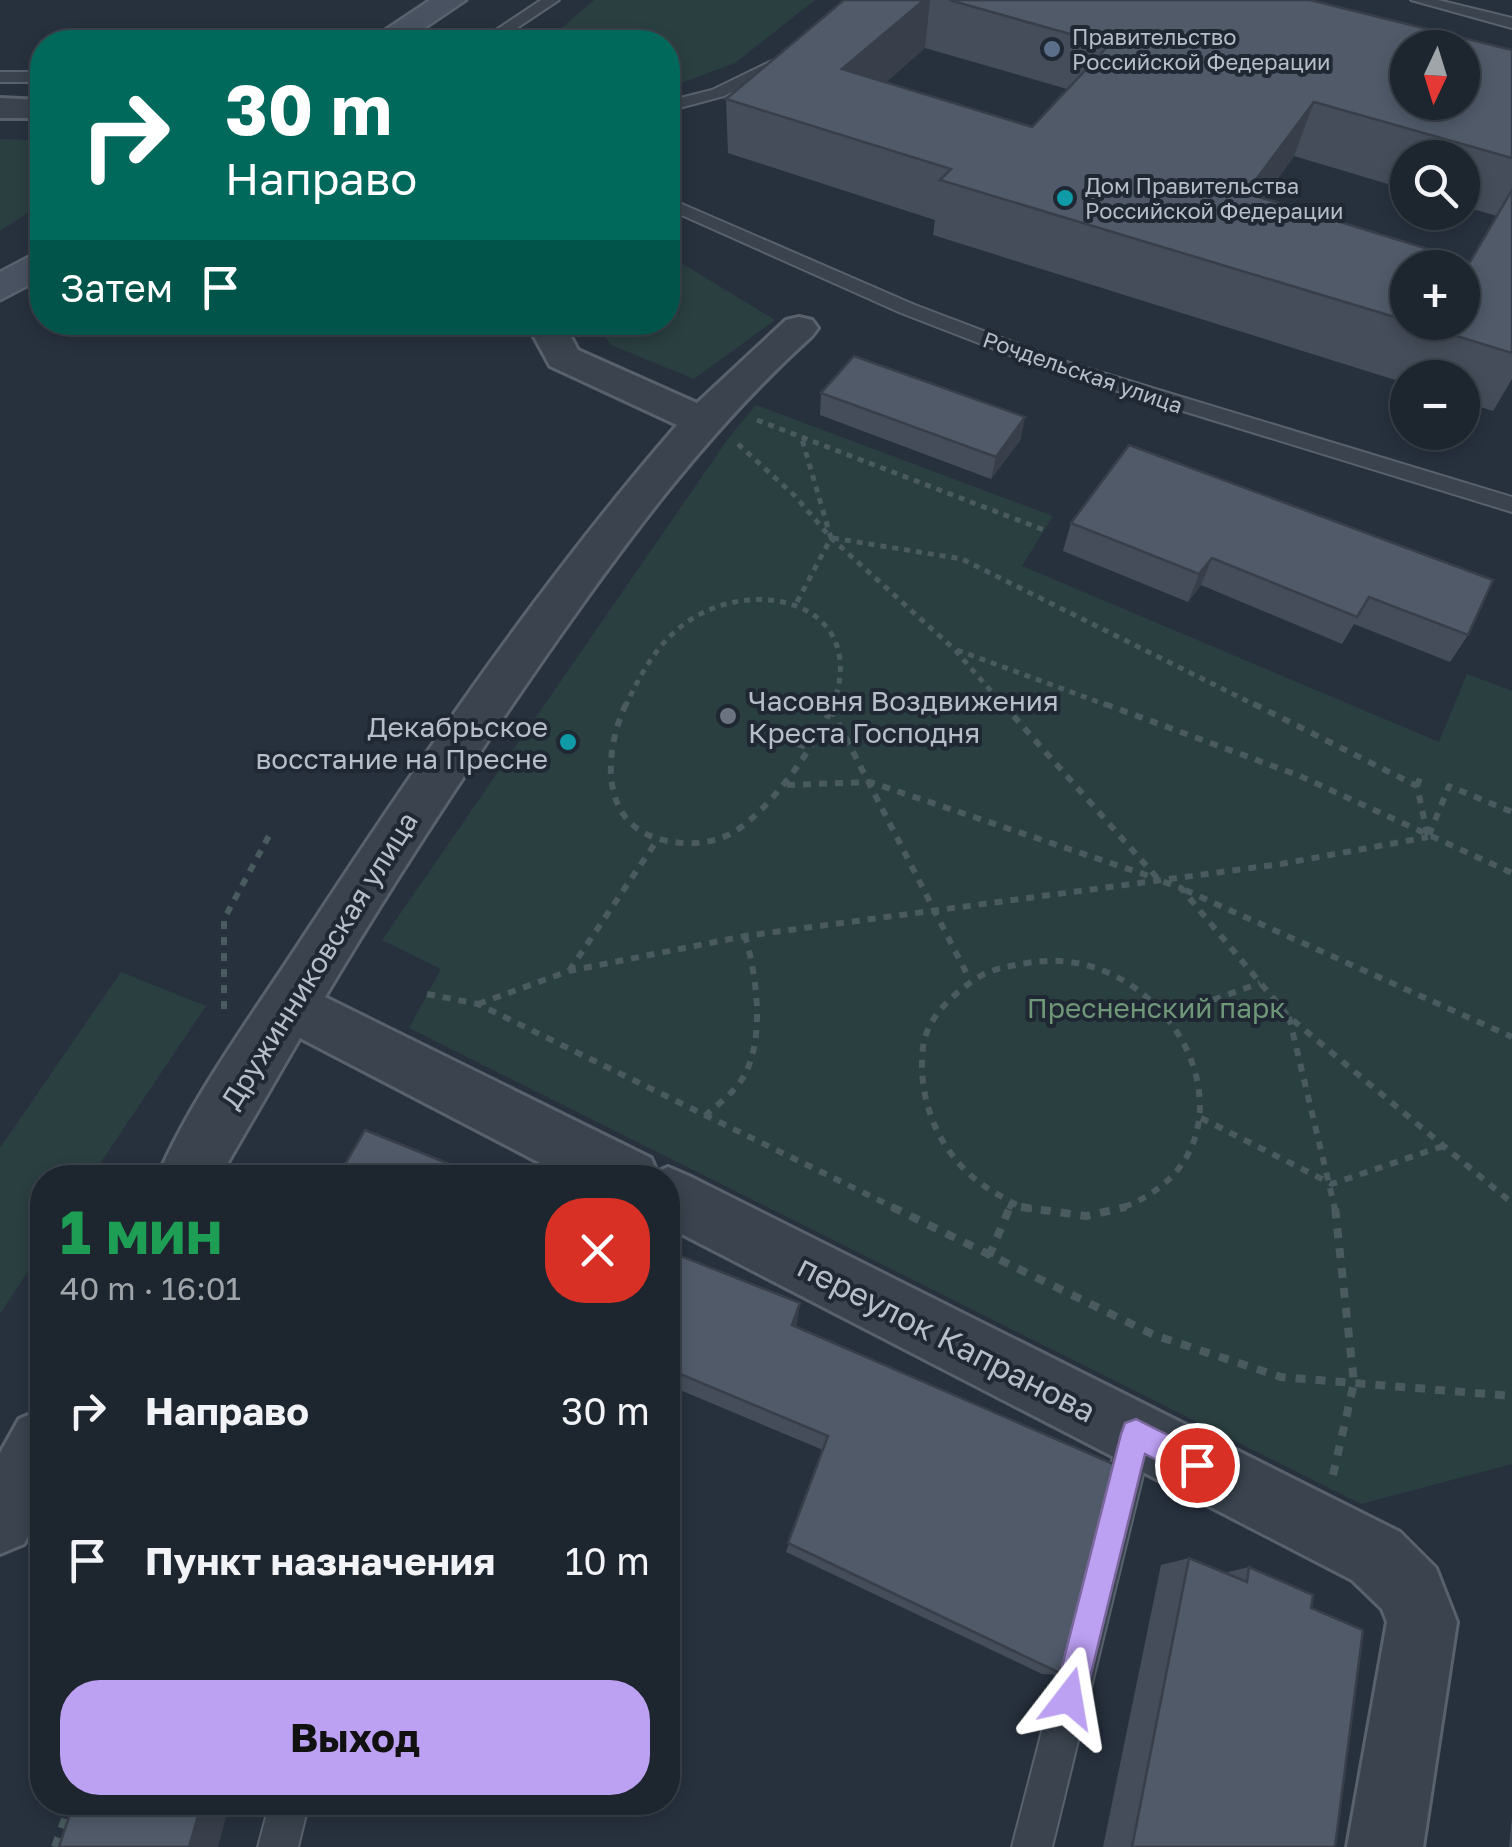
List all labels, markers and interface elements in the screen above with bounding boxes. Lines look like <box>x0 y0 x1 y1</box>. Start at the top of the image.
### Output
place label: Правительство Российской Федерации <box>1072 23 1331 75</box>
north arrow <box>1390 30 1480 120</box>
map controls <box>1390 30 1480 450</box>
marker: Правительство Российской Федерации <box>1041 38 1063 60</box>
text: 30 m <box>225 66 392 150</box>
icon: right <box>60 70 190 200</box>
button: search <box>1390 140 1480 230</box>
text: Направо <box>225 151 417 205</box>
place label: Дом Правительства Российской Федерации <box>1085 172 1344 224</box>
marker: Дом Правительства Российской Федерации <box>1054 187 1076 209</box>
button: + <box>1390 250 1480 340</box>
icon: arrive <box>193 260 248 315</box>
text: Затем <box>60 265 173 310</box>
street label: Рочдельская улица <box>980 325 1186 419</box>
button: − <box>1390 360 1480 450</box>
place label: Часовня Воздвижения Креста Господня <box>748 684 1059 749</box>
marker: Часовня Воздвижения Креста Господня <box>717 705 739 727</box>
place label: Декабрьское восстание на Пресне <box>256 710 548 775</box>
marker: Декабрьское восстание на Пресне <box>557 731 579 753</box>
street label: Дружинниковская улица <box>214 805 424 1115</box>
park label: Пресненский парк <box>1027 991 1285 1024</box>
text: 1 мин <box>60 1195 222 1267</box>
button: close <box>545 1198 650 1303</box>
street label: переулок Капранова <box>792 1246 1102 1430</box>
text: 40 m · 16:01 <box>60 1269 241 1307</box>
icon: right <box>60 1383 115 1438</box>
text: Направо <box>145 1388 309 1433</box>
text: 30 m <box>561 1388 650 1433</box>
pin <box>1155 1423 1240 1508</box>
icon: arrive <box>1170 1438 1225 1493</box>
icon: arrive <box>60 1533 115 1588</box>
text: Пункт назначения <box>145 1538 495 1583</box>
text: 10 m <box>565 1538 650 1583</box>
position arrow <box>1017 1646 1121 1750</box>
button: Выход <box>60 1680 650 1795</box>

